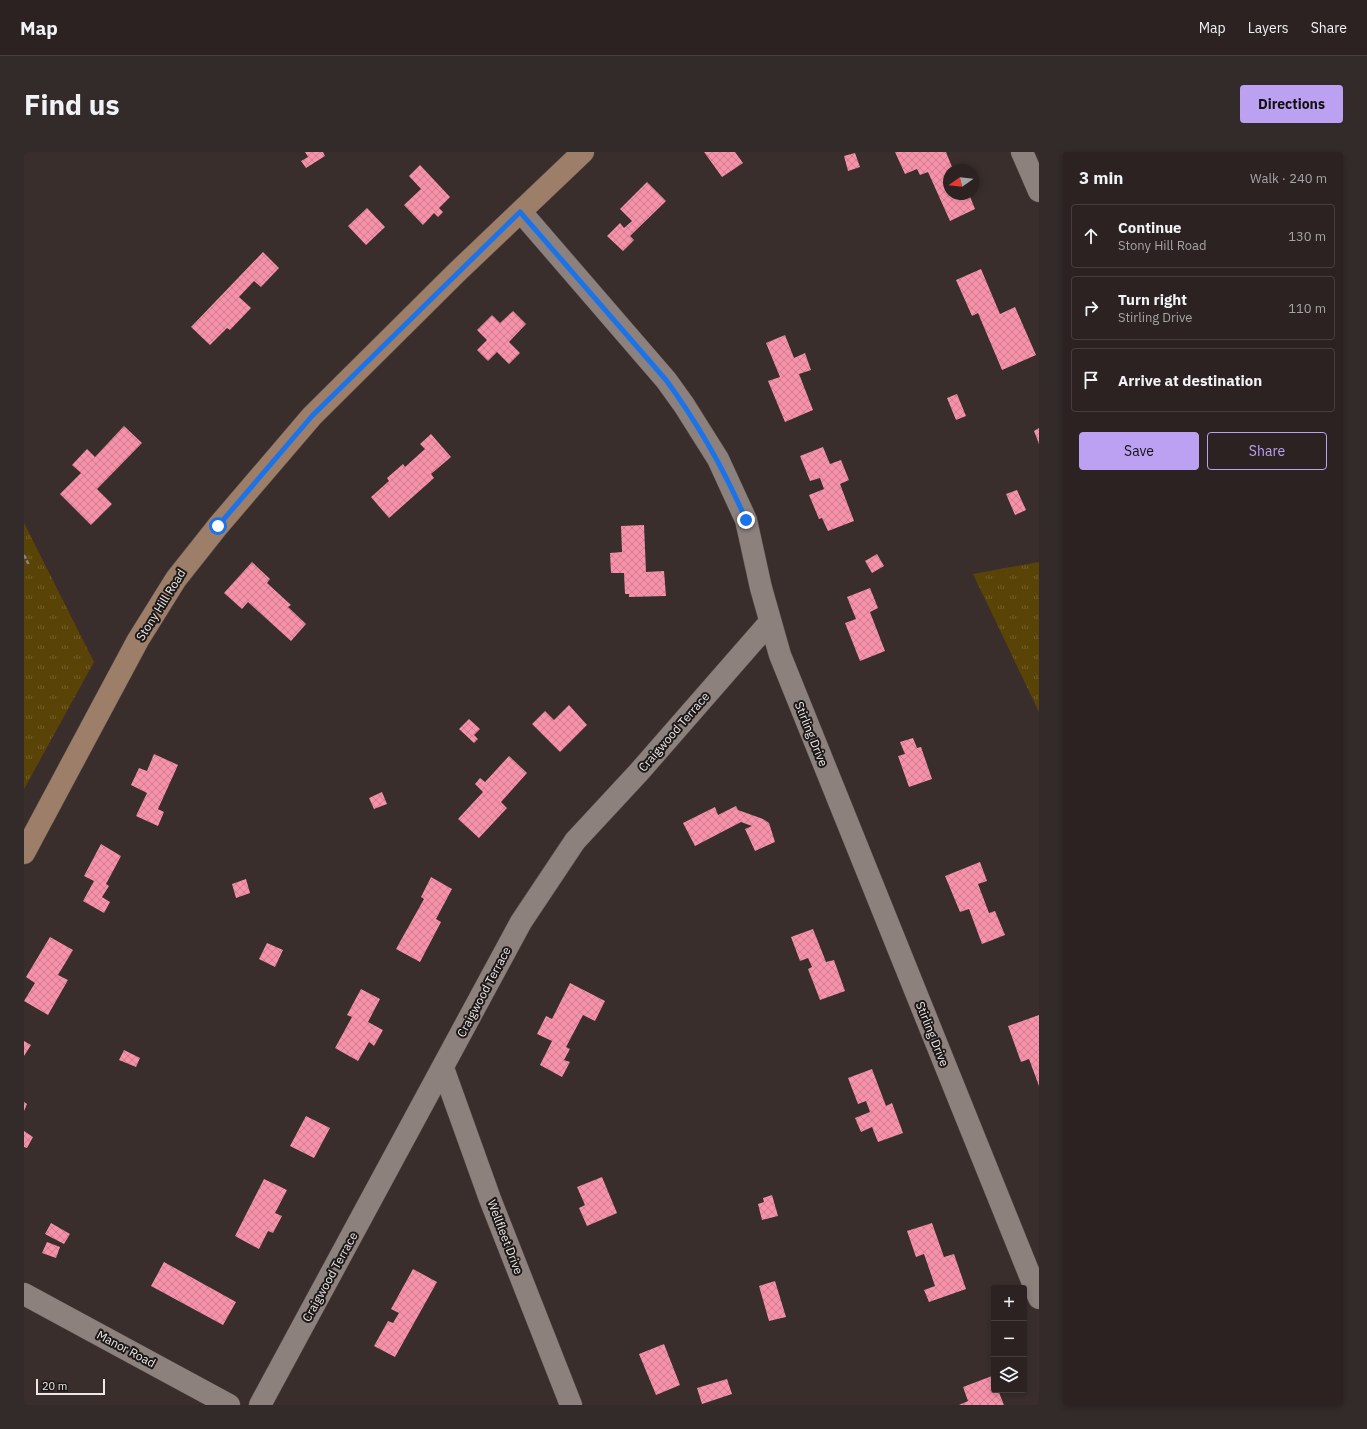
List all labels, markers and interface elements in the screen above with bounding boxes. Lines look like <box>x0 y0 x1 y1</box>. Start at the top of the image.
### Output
text: Map <box>20 16 58 40</box>
text: Map <box>1199 19 1226 37</box>
text: Layers <box>1248 19 1289 37</box>
text: Share <box>1311 19 1347 37</box>
button: Directions <box>1240 85 1343 123</box>
text: Find us <box>24 86 120 123</box>
north arrow <box>943 164 979 200</box>
text: 3 min <box>1079 167 1123 189</box>
text: Walk · 240 m <box>1250 170 1327 187</box>
text: Continue <box>1118 218 1182 237</box>
icon: ahead <box>1080 225 1102 247</box>
text: 130 m <box>1288 228 1326 245</box>
text: Stony Hill Road <box>1118 237 1207 254</box>
text: Turn right <box>1118 290 1187 309</box>
icon: right <box>1080 297 1102 319</box>
text: 110 m <box>1288 300 1326 317</box>
text: Stirling Drive <box>1118 309 1192 326</box>
icon: arrive <box>1080 369 1102 391</box>
text: Arrive at destination <box>1118 371 1262 390</box>
button: Save <box>1079 432 1199 470</box>
button: Share <box>1207 432 1327 470</box>
route end <box>737 511 755 529</box>
route start <box>209 517 227 535</box>
street label: Stony Hill Road <box>133 566 189 643</box>
street label: Craigwood Terrace <box>635 689 712 774</box>
street label: Stirling Drive <box>792 699 831 769</box>
street label: Craigwood Terrace <box>453 944 514 1040</box>
street label: Stirling Drive <box>913 999 952 1069</box>
street label: Wellfleet Drive <box>484 1197 527 1277</box>
street label: Craigwood Terrace <box>299 1229 361 1324</box>
map controls <box>991 1285 1027 1393</box>
button: + <box>991 1285 1027 1321</box>
button: − <box>991 1321 1027 1357</box>
street label: Manor Road <box>94 1327 158 1370</box>
button: layers <box>991 1357 1027 1393</box>
scale bar <box>36 1377 105 1396</box>
text: 20 m <box>42 1379 67 1393</box>

